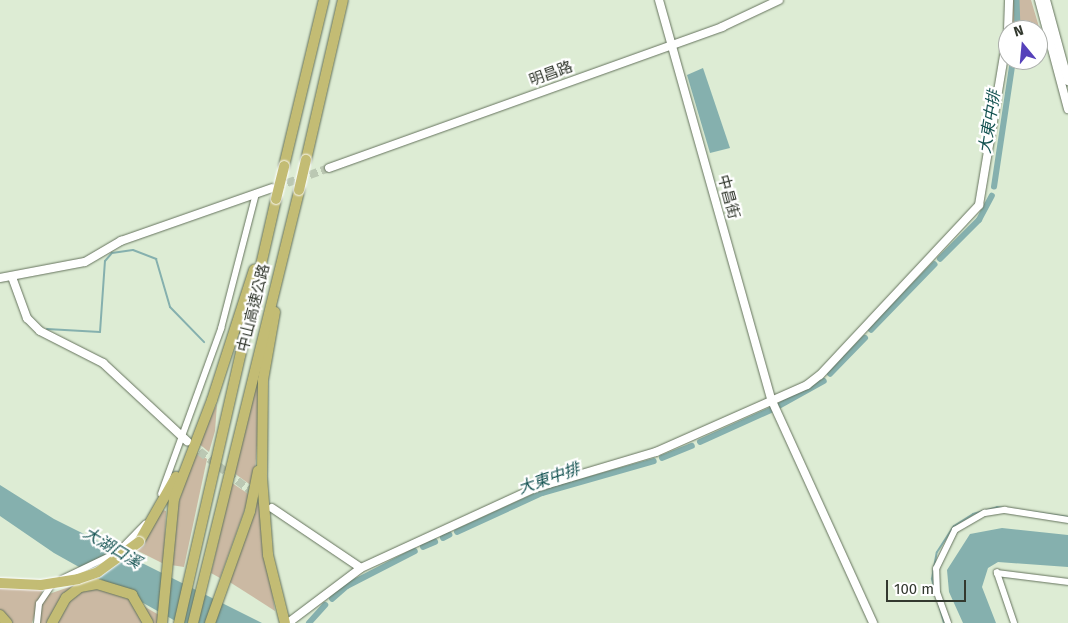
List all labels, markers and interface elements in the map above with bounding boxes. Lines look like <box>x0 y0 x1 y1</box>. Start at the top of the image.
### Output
north arrow <box>998 20 1048 70</box>
text: N <box>1012 22 1026 41</box>
street label: 明昌路 <box>527 58 575 90</box>
water label: 大東中排 <box>976 89 1004 155</box>
street label: 中昌街 <box>713 173 743 221</box>
street label: 中山高速公路 <box>234 262 274 354</box>
water label: 大東中排 <box>516 460 582 498</box>
water label: 大湖口溪 <box>80 523 144 573</box>
scale bar <box>888 570 968 602</box>
text: 100 m <box>894 580 934 598</box>

